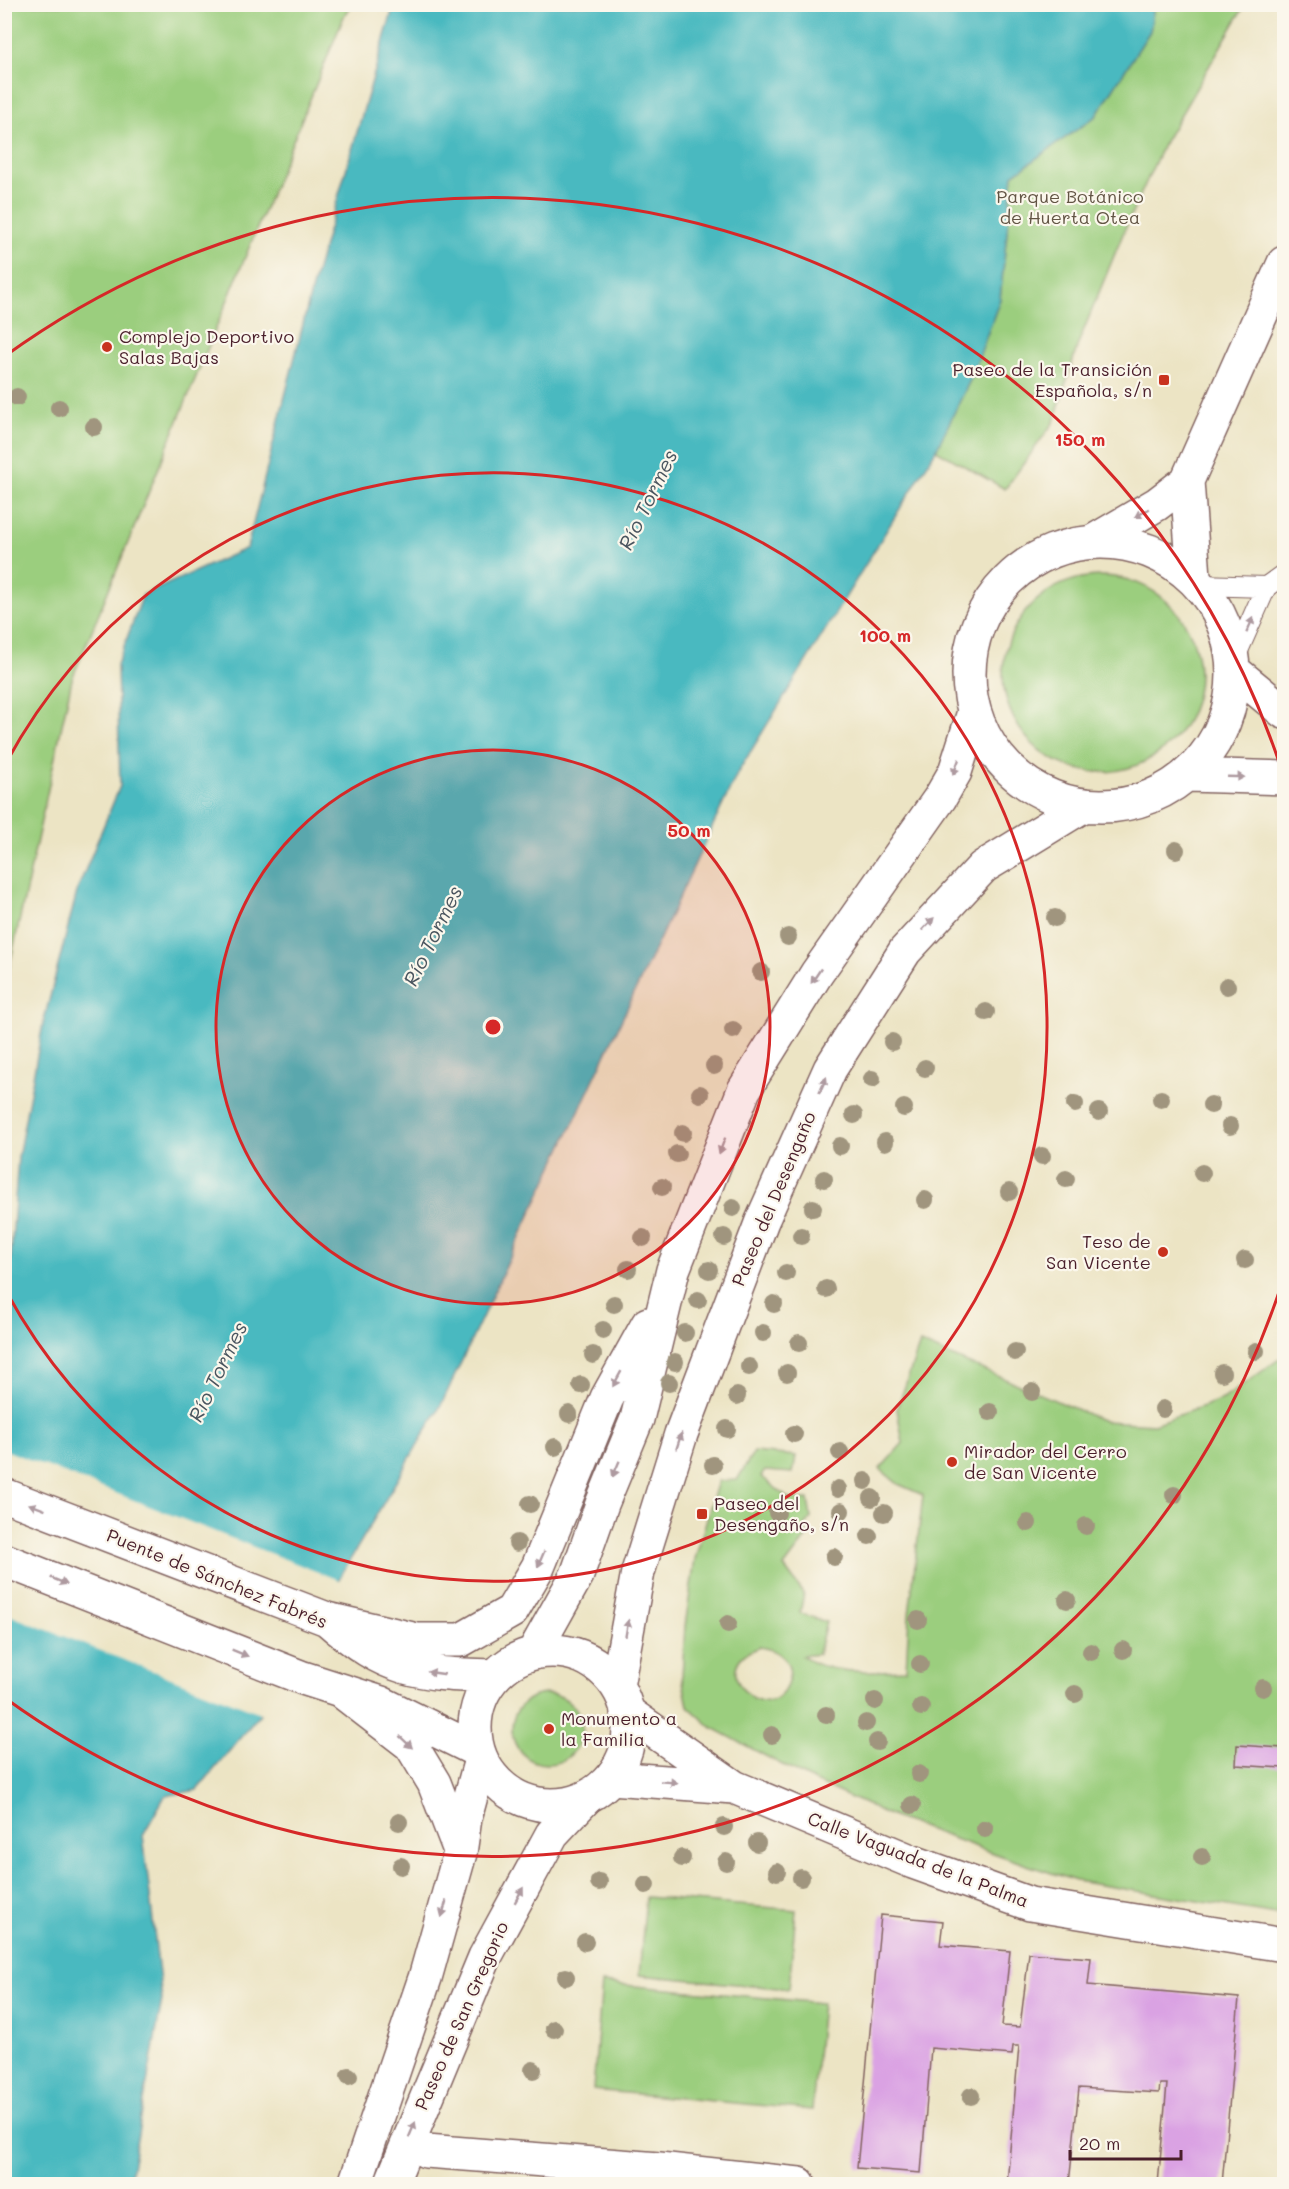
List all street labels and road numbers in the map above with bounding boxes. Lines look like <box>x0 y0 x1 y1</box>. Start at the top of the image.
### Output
street label: Paseo del Desengaño <box>725 1108 821 1289</box>
street label: Puente de Sánchez Fabrés <box>103 1523 331 1633</box>
street label: Calle Vaguada de la Palma <box>804 1806 1032 1912</box>
street label: Paseo de San Gregorio <box>409 1917 514 2114</box>

